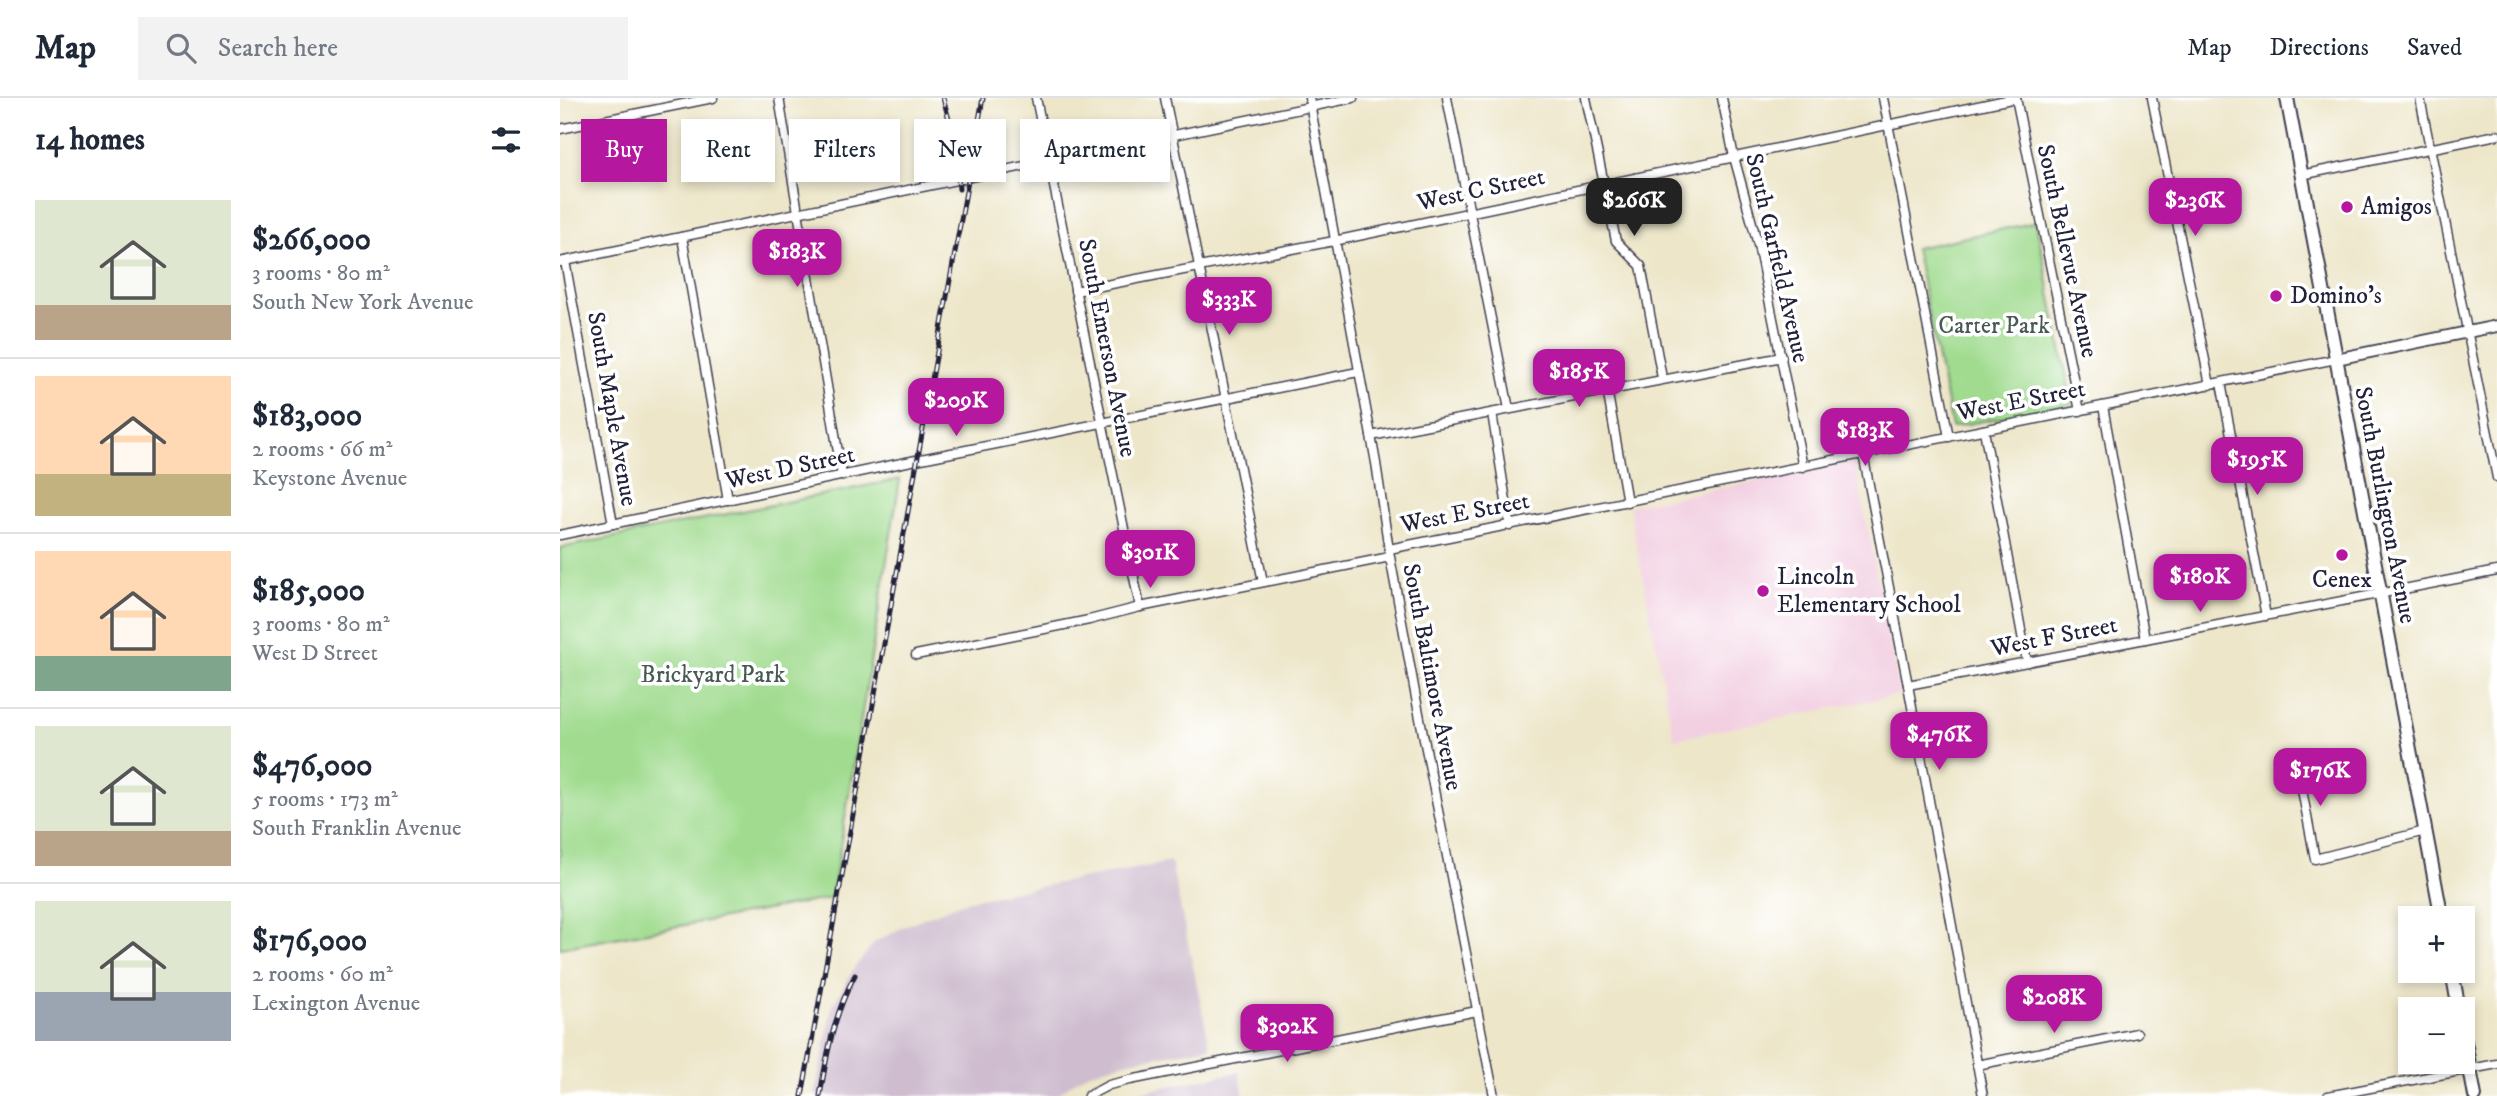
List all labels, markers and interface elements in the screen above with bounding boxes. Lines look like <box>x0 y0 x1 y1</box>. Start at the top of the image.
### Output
search box <box>138 17 628 80</box>
text: Map <box>35 28 96 69</box>
icon: search <box>162 29 200 67</box>
text: Search here <box>218 32 338 65</box>
text: Map <box>2187 33 2232 63</box>
text: Directions <box>2270 33 2369 63</box>
text: Saved <box>2407 33 2462 63</box>
chip: Buy <box>581 119 667 182</box>
chip: Rent <box>681 119 775 182</box>
chip: Filters <box>789 119 900 182</box>
chip: New <box>914 119 1006 182</box>
chip: Apartment <box>1020 119 1170 182</box>
icon: filters <box>487 121 525 159</box>
text: 14 homes <box>35 122 145 159</box>
street label: South Bellevue Avenue <box>2030 142 2104 360</box>
street label: South Garfield Avenue <box>1738 150 1816 366</box>
street label: West C Street <box>1414 162 1548 218</box>
pin: $266K <box>1585 178 1683 238</box>
pin: $236K <box>2146 178 2244 238</box>
text: $266K <box>1602 186 1666 215</box>
text: $236K <box>2165 186 2225 215</box>
place label: Amigos <box>2361 192 2432 222</box>
marker: Amigos <box>2339 199 2355 215</box>
text: $266,000 <box>252 222 371 259</box>
icon: home <box>91 228 175 312</box>
pin: $183K <box>748 230 846 289</box>
street label: South Emerson Avenue <box>1071 236 1143 460</box>
text: $183K <box>768 237 826 266</box>
text: 3 rooms · 80 m² <box>252 259 390 288</box>
pin: $333K <box>1180 278 1278 337</box>
place label: Domino's <box>2290 281 2382 311</box>
text: $333K <box>1202 285 1256 314</box>
text: South New York Avenue <box>252 288 474 317</box>
marker: Domino's <box>2268 288 2284 304</box>
street label: South Maple Avenue <box>580 310 644 509</box>
park label: Carter Park <box>1938 311 2050 341</box>
pin: $185K <box>1530 350 1628 409</box>
text: $185K <box>1549 357 1609 386</box>
street label: West E Street <box>1953 374 2088 428</box>
pin: $209K <box>907 378 1005 438</box>
street label: South Burlington Avenue <box>2347 384 2423 626</box>
text: $209K <box>924 386 988 415</box>
text: $183,000 <box>252 398 362 435</box>
icon: home <box>91 404 175 488</box>
pin: $183K <box>1816 408 1914 468</box>
text: $183K <box>1836 416 1894 445</box>
text: 2 rooms · 66 m² <box>252 435 392 464</box>
pin: $195K <box>2208 438 2306 497</box>
street label: West D Street <box>722 440 858 497</box>
text: $195K <box>2227 445 2287 474</box>
text: Keystone Avenue <box>252 464 407 493</box>
street label: West E Street <box>1397 486 1532 540</box>
pin: $301K <box>1101 531 1199 590</box>
text: $301K <box>1121 538 1179 567</box>
marker: Cenex <box>2334 547 2350 563</box>
pin: $180K <box>2151 554 2249 614</box>
street label: South Baltimore Avenue <box>1395 561 1469 793</box>
place label: Lincoln Elementary School <box>1777 562 1961 620</box>
text: $180K <box>2169 562 2231 591</box>
place label: Cenex <box>2312 565 2372 595</box>
text: $185,000 <box>252 573 365 610</box>
icon: home <box>91 579 175 663</box>
marker: Lincoln Elementary School <box>1755 583 1771 599</box>
text: 3 rooms · 80 m² <box>252 610 390 639</box>
street label: West F Street <box>1987 610 2120 664</box>
text: West D Street <box>252 639 378 668</box>
park label: Brickyard Park <box>641 660 786 690</box>
pin: $476K <box>1890 712 1988 772</box>
text: $476K <box>1906 720 1972 749</box>
text: $476,000 <box>252 748 372 785</box>
pin: $176K <box>2271 748 2369 808</box>
icon: home <box>91 754 175 838</box>
text: $176K <box>2289 756 2351 785</box>
text: 5 rooms · 173 m² <box>252 785 398 814</box>
text: South Franklin Avenue <box>252 814 462 843</box>
map controls <box>2398 906 2475 1074</box>
button: + <box>2398 906 2475 983</box>
text: $176,000 <box>252 923 367 960</box>
icon: home <box>91 929 175 1013</box>
text: 2 rooms · 60 m² <box>252 960 393 989</box>
pin: $208K <box>2005 976 2103 1035</box>
text: $208K <box>2022 983 2086 1012</box>
text: Lexington Avenue <box>252 989 420 1018</box>
button: − <box>2398 997 2475 1074</box>
pin: $302K <box>1238 1004 1336 1064</box>
text: $302K <box>1257 1012 1317 1041</box>

